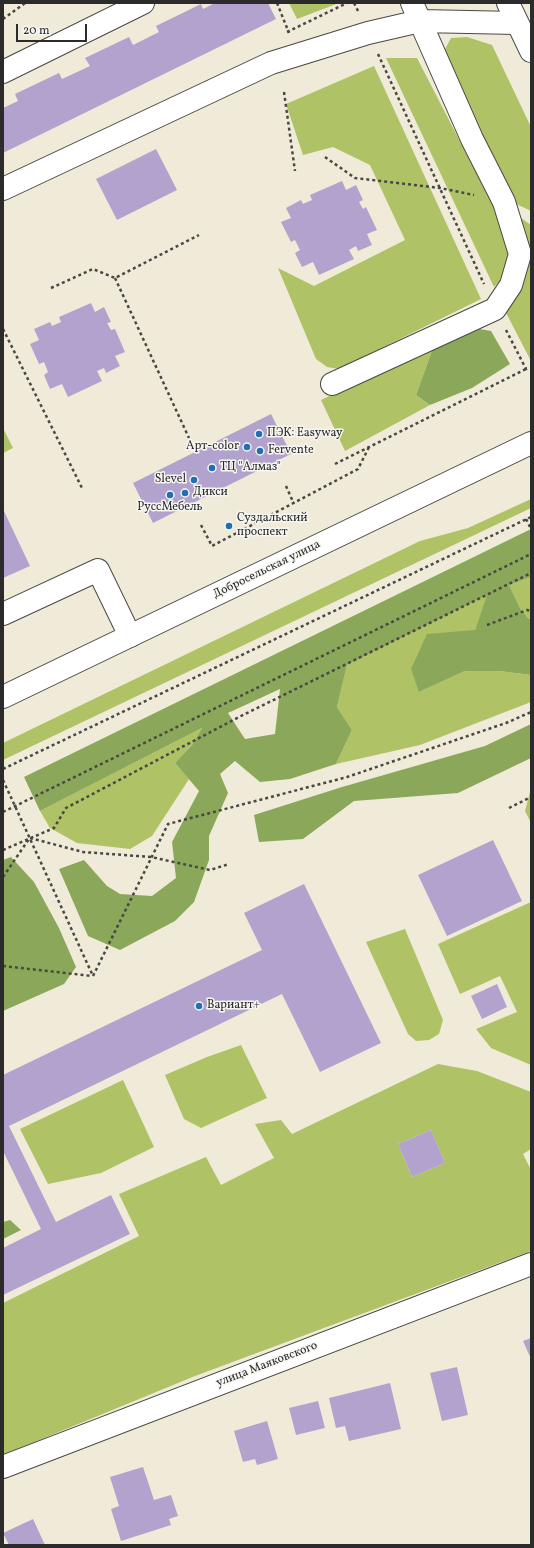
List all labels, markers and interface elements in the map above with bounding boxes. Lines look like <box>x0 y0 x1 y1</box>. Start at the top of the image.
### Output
scale bar <box>18 16 89 42</box>
text: 20 m <box>23 23 50 39</box>
place label: ПЭК: Easyway <box>267 427 343 441</box>
marker: ПЭК: Easyway <box>254 429 264 439</box>
place label: Арт-color <box>186 440 239 454</box>
marker: Арт-color <box>242 442 252 452</box>
place label: Fervente <box>268 444 314 458</box>
marker: Fervente <box>255 446 265 456</box>
place label: ТЦ "Алмаз" <box>220 461 281 475</box>
marker: ТЦ "Алмаз" <box>207 463 217 473</box>
place label: Slevel <box>155 473 186 487</box>
marker: Slevel <box>189 475 199 485</box>
place label: Дикси <box>193 486 228 500</box>
marker: Дикси <box>180 488 190 498</box>
marker: РуссМебель <box>165 490 175 500</box>
place label: РуссМебель <box>137 501 203 515</box>
place label: Суздальский проспект <box>237 512 308 540</box>
marker: Суздальский проспект <box>224 521 234 531</box>
street label: Добросельская улица <box>211 538 323 602</box>
place label: Вариант+ <box>207 999 260 1013</box>
marker: Вариант+ <box>194 1001 204 1011</box>
street label: улица Маяковского <box>214 1339 320 1391</box>

